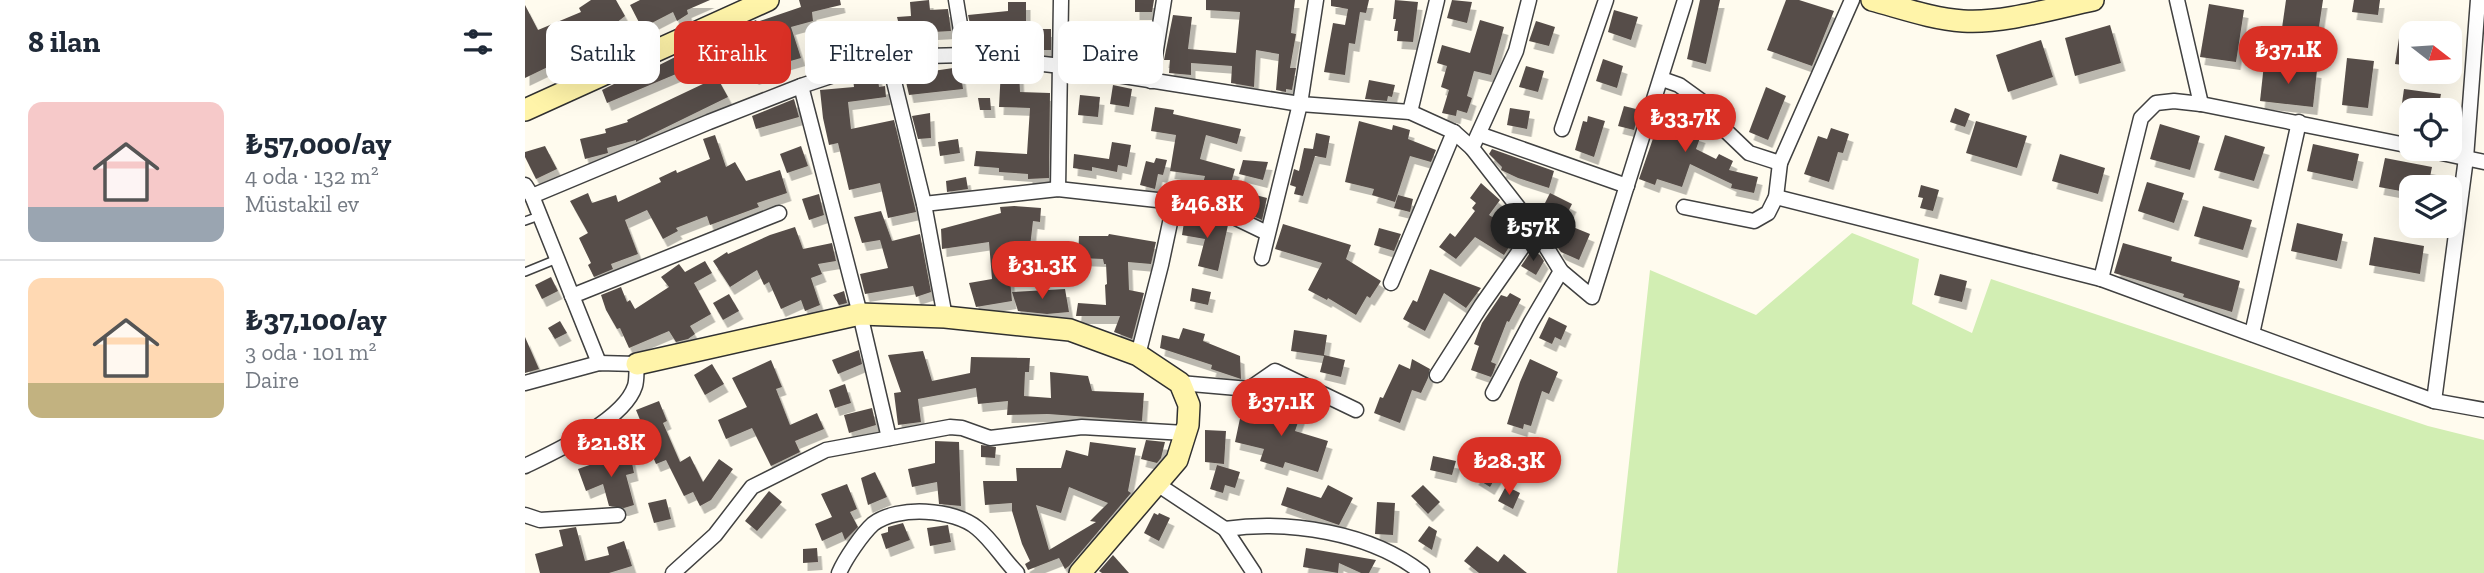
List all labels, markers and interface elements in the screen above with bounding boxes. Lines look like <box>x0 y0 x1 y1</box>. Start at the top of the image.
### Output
chip: Satılık <box>546 21 660 84</box>
chip: Kiralık <box>674 21 791 84</box>
chip: Filtreler <box>805 21 938 84</box>
chip: Yeni <box>952 21 1044 84</box>
chip: Daire <box>1058 21 1163 84</box>
north arrow <box>2399 21 2462 84</box>
map controls <box>2399 21 2462 238</box>
icon: filters <box>459 23 497 61</box>
text: 8 ilan <box>28 24 100 60</box>
pin: ₺37.1K <box>2231 27 2345 86</box>
text: ₺37.1K <box>2255 35 2321 63</box>
pin: ₺33.7K <box>1628 94 1742 154</box>
button: locate <box>2399 98 2462 161</box>
text: ₺33.7K <box>1650 103 1720 131</box>
text: ₺57,000/ay <box>245 126 392 162</box>
icon: home <box>84 130 168 214</box>
text: 4 oda · 132 m² <box>245 162 379 190</box>
button: layers <box>2399 175 2462 238</box>
pin: ₺46.8K <box>1150 180 1264 240</box>
text: ₺46.8K <box>1171 189 1243 217</box>
text: Müstakil ev <box>245 190 359 218</box>
pin: ₺57K <box>1492 204 1574 263</box>
text: ₺57K <box>1507 212 1559 240</box>
pin: ₺31.3K <box>985 242 1099 301</box>
text: ₺31.3K <box>1008 250 1076 278</box>
text: ₺37,100/ay <box>245 302 387 338</box>
icon: home <box>84 306 168 390</box>
text: 3 oda · 101 m² <box>245 338 377 366</box>
text: Daire <box>245 366 299 394</box>
pin: ₺37.1K <box>1224 378 1338 438</box>
text: ₺37.1K <box>1248 387 1314 415</box>
pin: ₺21.8K <box>554 420 668 479</box>
text: ₺21.8K <box>577 428 645 456</box>
pin: ₺28.3K <box>1452 438 1566 497</box>
text: ₺28.3K <box>1473 446 1545 474</box>

